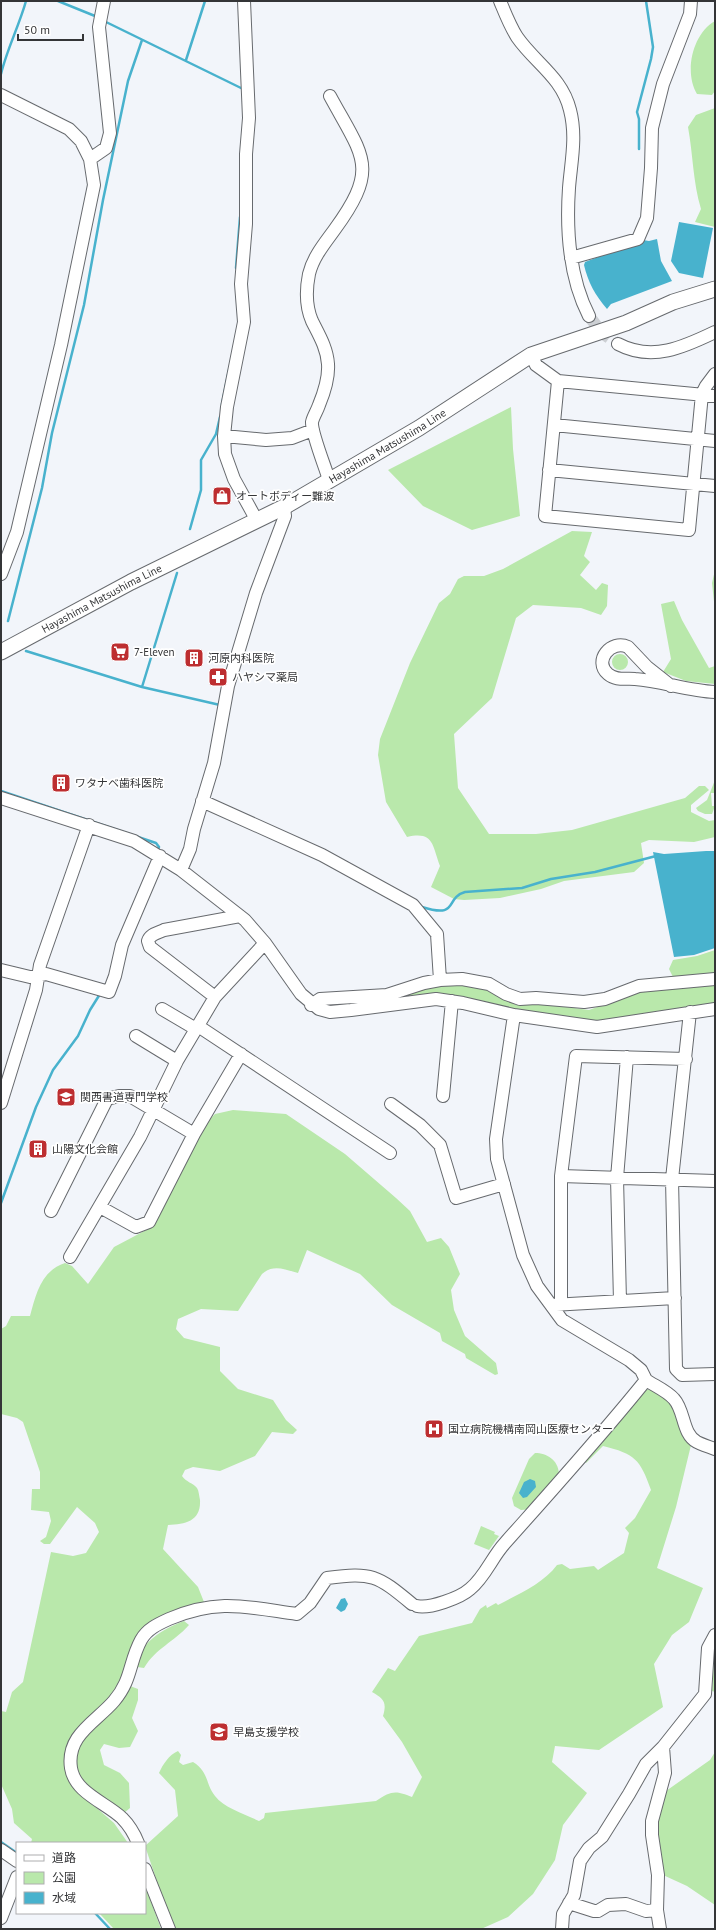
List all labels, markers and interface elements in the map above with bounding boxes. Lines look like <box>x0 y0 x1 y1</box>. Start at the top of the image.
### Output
scale bar <box>18 16 83 42</box>
text: 50 m <box>24 22 50 37</box>
street label: Hayashima Matsushima Line <box>326 405 449 486</box>
shop icon: オートボディー難波 <box>211 485 233 507</box>
place label: オートボディー難波 <box>236 489 334 503</box>
street label: Hayashima Matsushima Line <box>39 561 164 636</box>
supermarket icon: 7-Eleven <box>109 641 131 663</box>
place label: 7-Eleven <box>134 645 175 659</box>
building icon: 河原内科医院 <box>183 647 205 669</box>
place label: 河原内科医院 <box>208 651 274 665</box>
pharmacy icon: ハヤシマ薬局 <box>207 666 229 688</box>
place label: ハヤシマ薬局 <box>232 670 298 684</box>
building icon: ワタナベ歯科医院 <box>50 772 72 794</box>
place label: ワタナベ歯科医院 <box>75 776 163 790</box>
school or university icon: 関西書道専門学校 <box>55 1086 77 1108</box>
place label: 関西書道専門学校 <box>80 1090 168 1104</box>
building icon: 山陽文化会館 <box>27 1138 49 1160</box>
place label: 山陽文化会館 <box>52 1142 118 1156</box>
hospital icon: 国立病院機構南岡山医療センター <box>423 1418 445 1440</box>
place label: 国立病院機構南岡山医療センター <box>448 1422 613 1436</box>
school or university icon: 早島支援学校 <box>208 1721 230 1743</box>
place label: 早島支援学校 <box>233 1725 299 1739</box>
legend <box>16 1842 146 1914</box>
text: 道路 <box>52 1850 76 1865</box>
text: 公園 <box>52 1870 76 1885</box>
text: 水域 <box>52 1890 76 1905</box>

